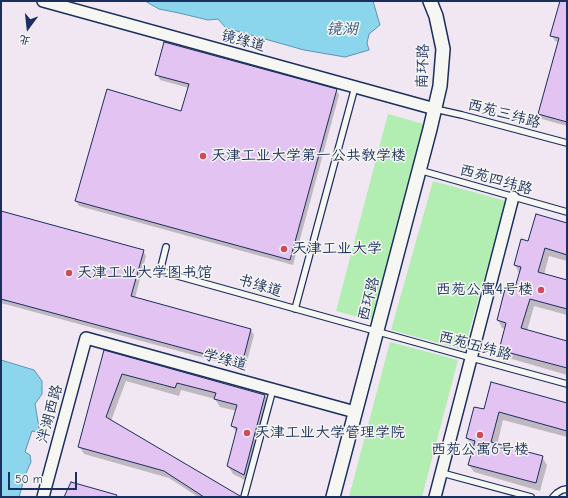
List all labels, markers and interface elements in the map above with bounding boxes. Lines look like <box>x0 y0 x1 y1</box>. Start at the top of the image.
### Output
north arrow <box>8 8 48 48</box>
water label: 镜湖 <box>326 19 358 39</box>
street label: 镜缘道 <box>219 26 267 56</box>
text: 北 <box>18 32 32 48</box>
street label: 南环路 <box>413 43 433 89</box>
street label: 西苑三纬路 <box>465 96 543 132</box>
place label: 天津工业大学第一公共教学楼 <box>211 147 406 165</box>
marker: 天津工业大学第一公共教学楼 <box>198 151 208 161</box>
street label: 西苑四纬路 <box>457 161 535 199</box>
place label: 天津工业大学 <box>292 240 382 258</box>
marker: 天津工业大学 <box>279 244 289 254</box>
place label: 天津工业大学图书馆 <box>77 264 212 282</box>
marker: 天津工业大学图书馆 <box>64 268 74 278</box>
street label: 书缘道 <box>236 271 284 301</box>
street label: 西环路 <box>354 275 384 323</box>
place label: 西苑公寓4号楼 <box>436 281 533 299</box>
marker: 西苑公寓4号楼 <box>536 285 546 295</box>
street label: 西苑五纬路 <box>436 328 514 364</box>
street label: 学缘道 <box>201 345 249 375</box>
street label: 泮湖西路 <box>34 383 66 445</box>
place label: 天津工业大学管理学院 <box>255 424 405 442</box>
marker: 天津工业大学管理学院 <box>242 428 252 438</box>
marker: 西苑公寓6号楼 <box>475 430 485 440</box>
place label: 西苑公寓6号楼 <box>431 441 529 459</box>
scale bar <box>10 464 79 490</box>
text: 50 m <box>15 472 43 486</box>

